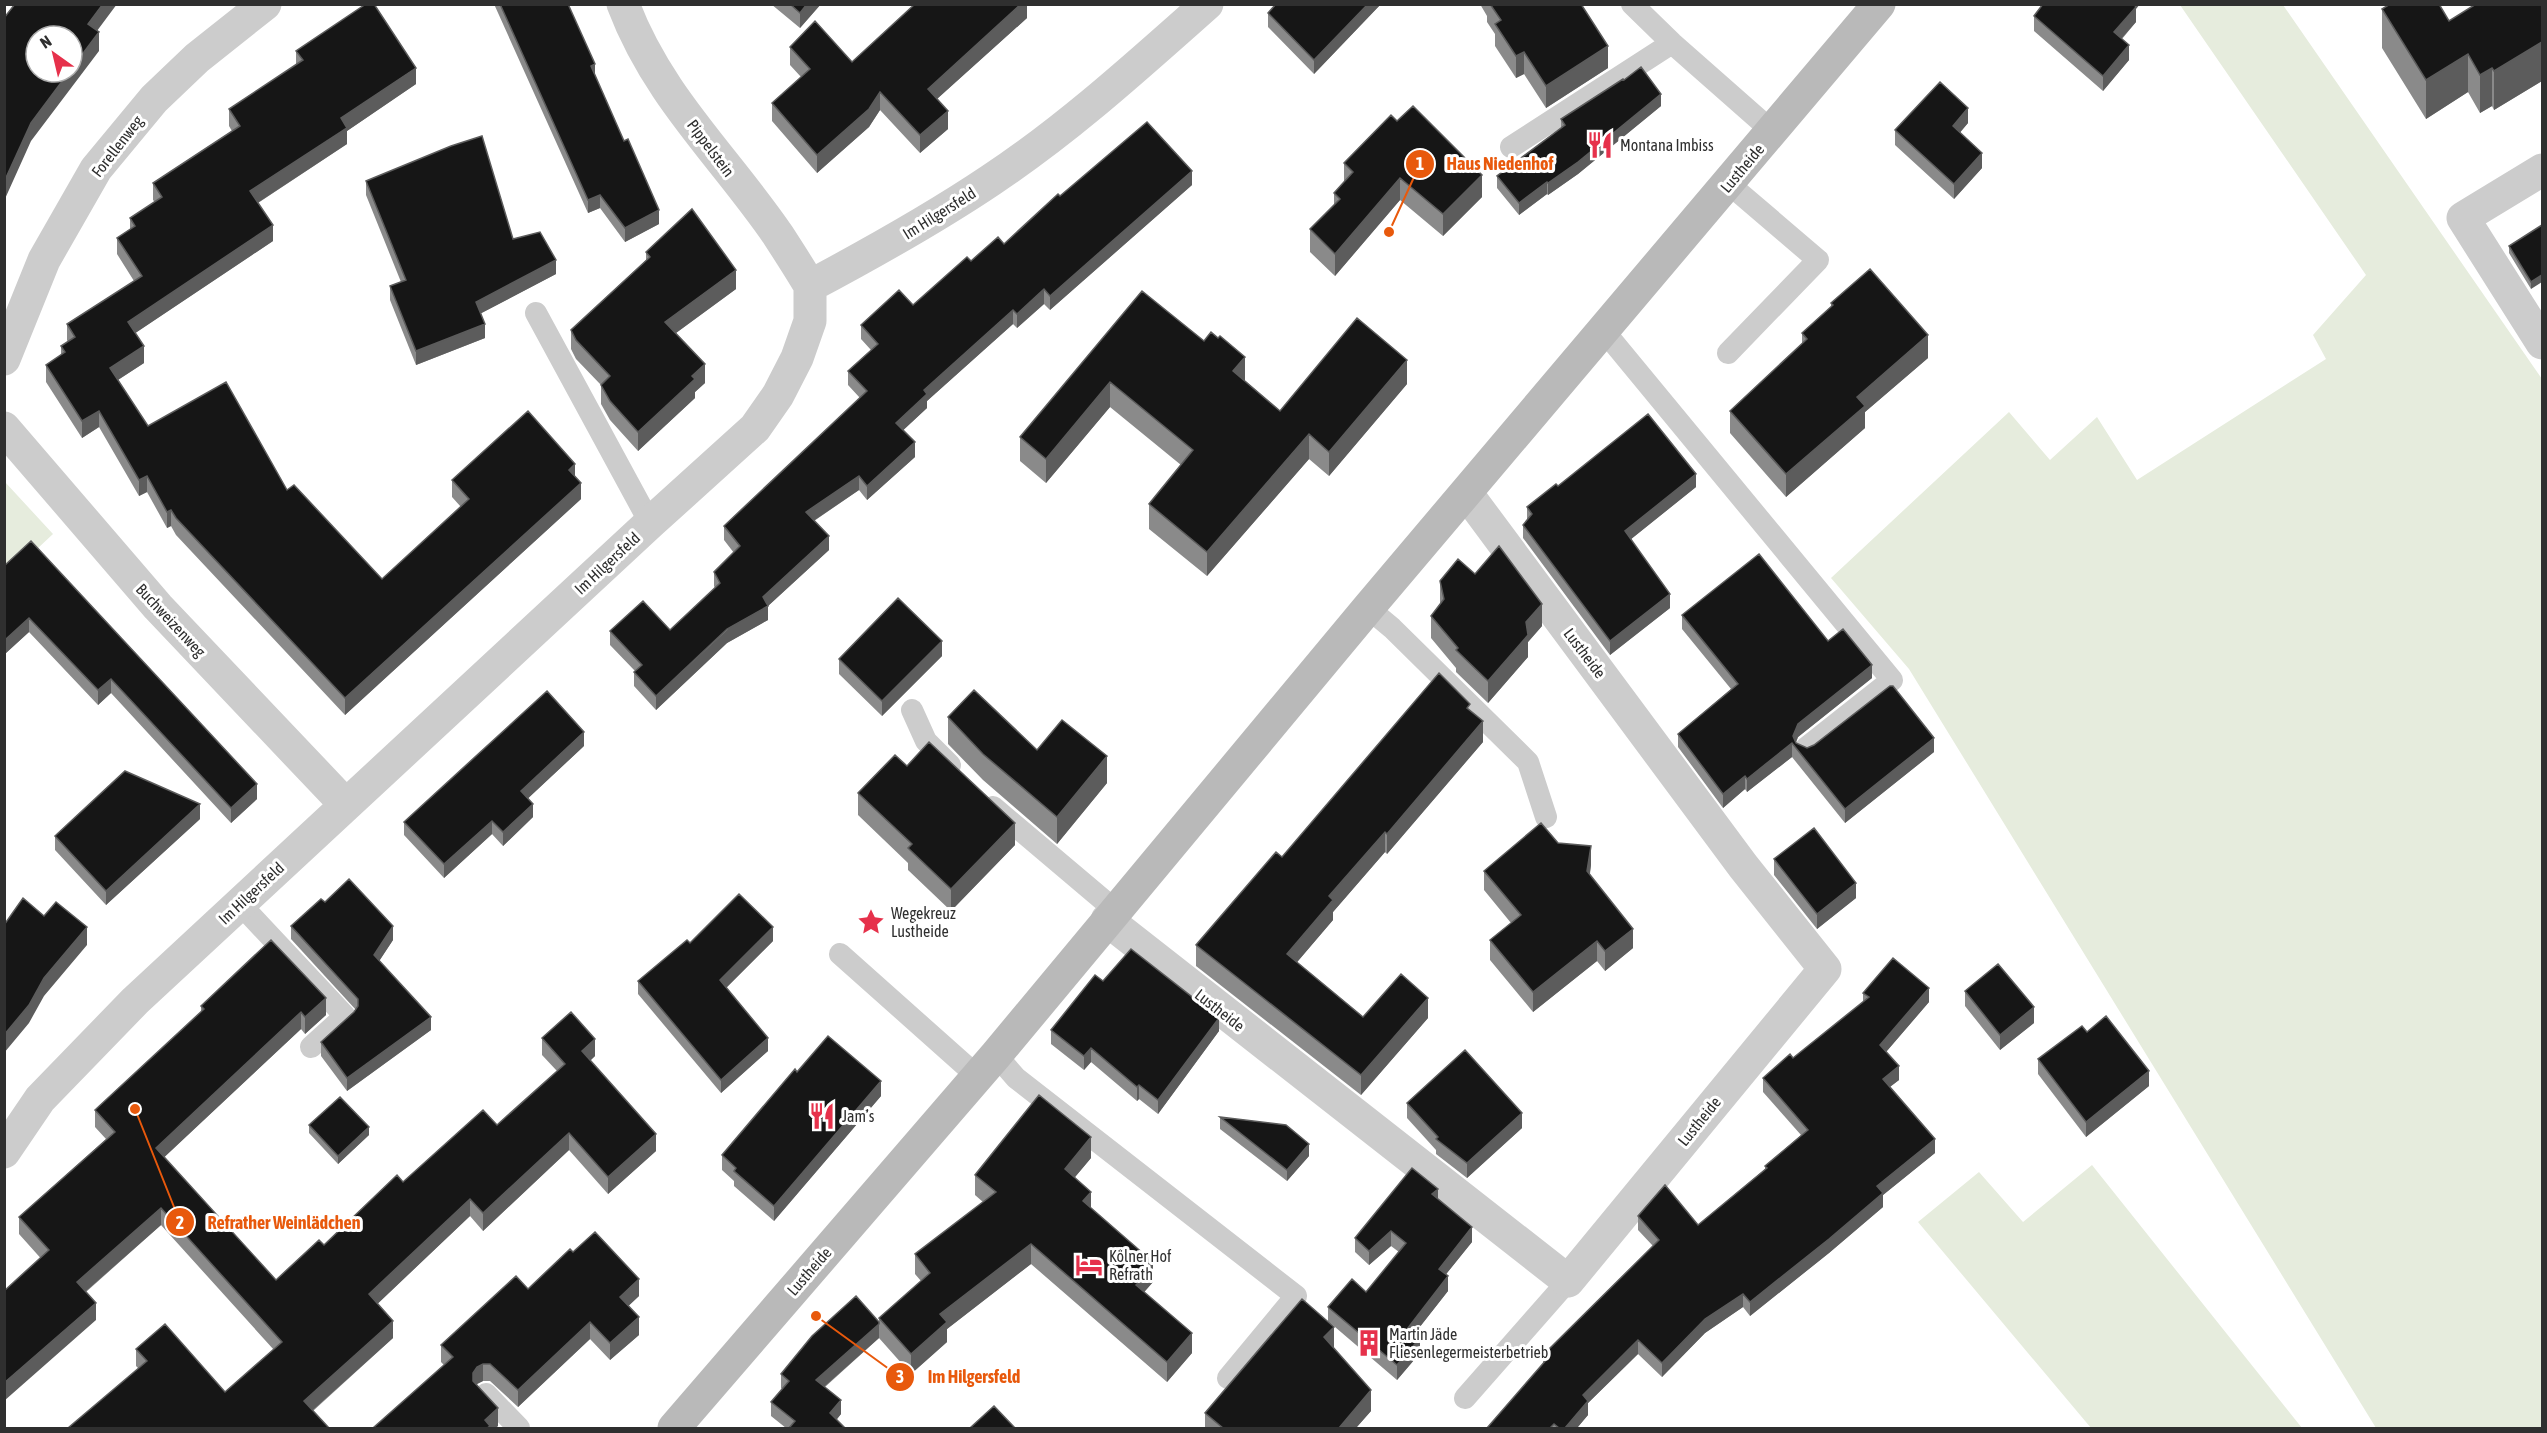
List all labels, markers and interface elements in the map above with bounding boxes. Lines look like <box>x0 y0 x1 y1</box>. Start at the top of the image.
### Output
north arrow <box>24 24 84 84</box>
text: N <box>37 31 55 52</box>
street label: Forellenweg <box>88 112 147 181</box>
street label: Pippelstein <box>683 116 738 181</box>
restaurant icon: Montana Imbiss <box>1585 130 1615 160</box>
place label: Montana Imbiss <box>1620 136 1714 154</box>
street label: Lustheide <box>1717 140 1767 196</box>
callout: Haus Niedenhof <box>1405 146 1566 182</box>
text: 1 <box>1416 153 1424 174</box>
text: Haus Niedenhof <box>1447 153 1554 174</box>
street label: Im Hilgersfeld <box>899 184 979 243</box>
street label: Im Hilgersfeld <box>571 528 644 598</box>
street label: Buchweizenweg <box>132 580 210 661</box>
street label: Lustheide <box>1560 625 1610 681</box>
street label: Im Hilgersfeld <box>215 858 288 928</box>
place label: Wegekreuz Lustheide <box>891 904 956 940</box>
place icon: Wegekreuz Lustheide <box>856 907 886 937</box>
street label: Lustheide <box>1192 985 1248 1035</box>
street label: Lustheide <box>1674 1093 1724 1149</box>
restaurant icon: Jam’s <box>807 1101 837 1131</box>
place label: Jam’s <box>842 1107 875 1125</box>
callout: Refrather Weinlädchen <box>165 1204 372 1240</box>
text: 2 <box>176 1212 184 1233</box>
text: Refrather Weinlädchen <box>208 1212 361 1233</box>
street label: Lustheide <box>783 1243 835 1299</box>
place label: Kölner Hof Refrath <box>1109 1247 1172 1283</box>
hotel icon: Kölner Hof Refrath <box>1074 1250 1104 1280</box>
place label: Martin Jäde Fliesenlegermeisterbetrieb <box>1389 1325 1548 1362</box>
building icon: Martin Jäde Fliesenlegermeisterbetrieb <box>1354 1328 1384 1358</box>
callout: Im Hilgersfeld <box>885 1359 1032 1395</box>
text: 3 <box>896 1366 904 1387</box>
text: Im Hilgersfeld <box>928 1366 1020 1387</box>

